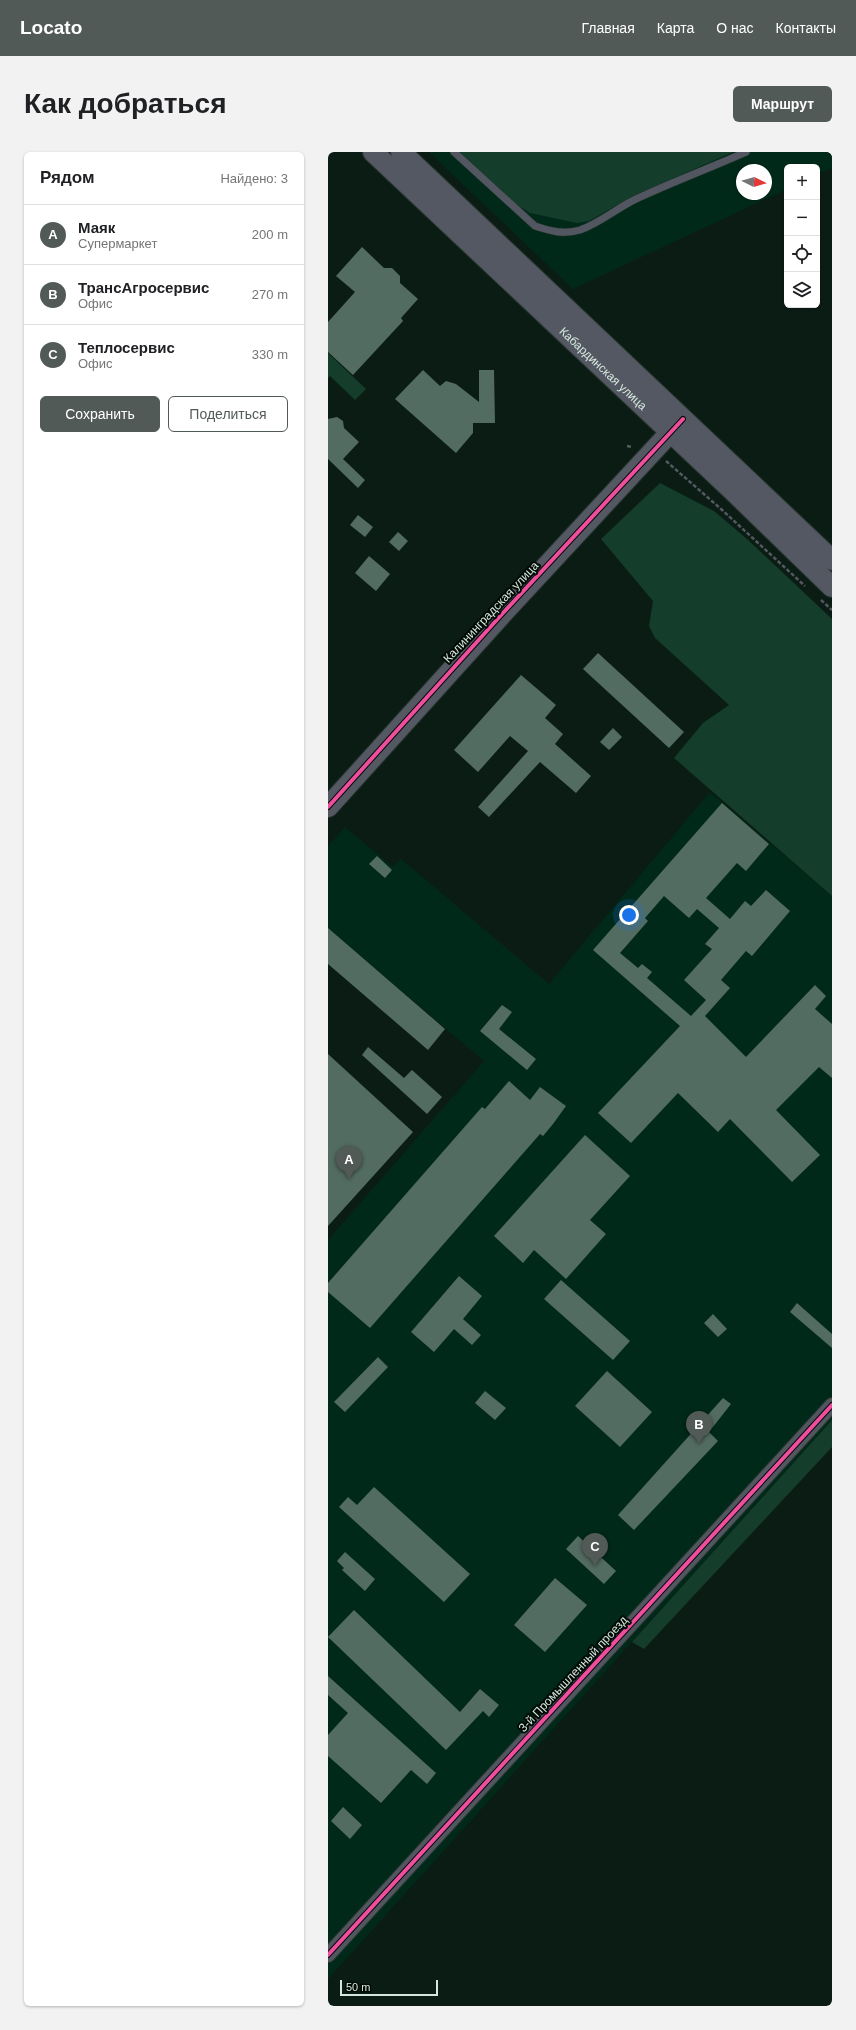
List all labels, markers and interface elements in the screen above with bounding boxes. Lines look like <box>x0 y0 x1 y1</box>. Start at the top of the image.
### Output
text: Locato <box>20 17 82 38</box>
text: Главная <box>581 20 635 36</box>
text: Карта <box>657 20 694 36</box>
text: О нас <box>716 20 754 36</box>
text: Контакты <box>776 20 836 36</box>
button: Маршрут <box>733 86 832 122</box>
text: Как добраться <box>24 88 226 119</box>
north arrow <box>736 164 772 200</box>
map controls <box>784 164 820 308</box>
button: + <box>784 164 820 200</box>
text: Рядом <box>40 168 95 187</box>
text: Найдено: 3 <box>220 171 288 186</box>
button: − <box>784 200 820 236</box>
text: Маяк <box>78 219 115 236</box>
text: A <box>48 227 58 242</box>
text: 200 m <box>252 227 288 242</box>
text: Супермаркет <box>78 236 157 251</box>
button: locate <box>784 236 820 272</box>
button: layers <box>784 272 820 308</box>
text: ТрансАгросервис <box>78 279 209 296</box>
text: B <box>48 287 58 302</box>
text: 270 m <box>252 287 288 302</box>
text: Офис <box>78 296 113 311</box>
street label: Кабардинская улица <box>556 324 650 413</box>
text: Теплосервис <box>78 339 175 356</box>
text: C <box>48 347 58 362</box>
text: 330 m <box>252 347 288 362</box>
text: Офис <box>78 356 113 371</box>
button: Сохранить <box>40 396 160 432</box>
button: Поделиться <box>168 396 288 432</box>
street label: Калининградская улица <box>441 558 542 665</box>
your location <box>619 905 639 925</box>
pin: A <box>336 1146 362 1179</box>
pin: B <box>686 1411 712 1444</box>
pin: C <box>582 1533 608 1566</box>
street label: 3-й Промышленный проезд <box>516 1613 630 1735</box>
scale bar <box>340 1978 438 1997</box>
text: 50 m <box>346 1981 370 1993</box>

